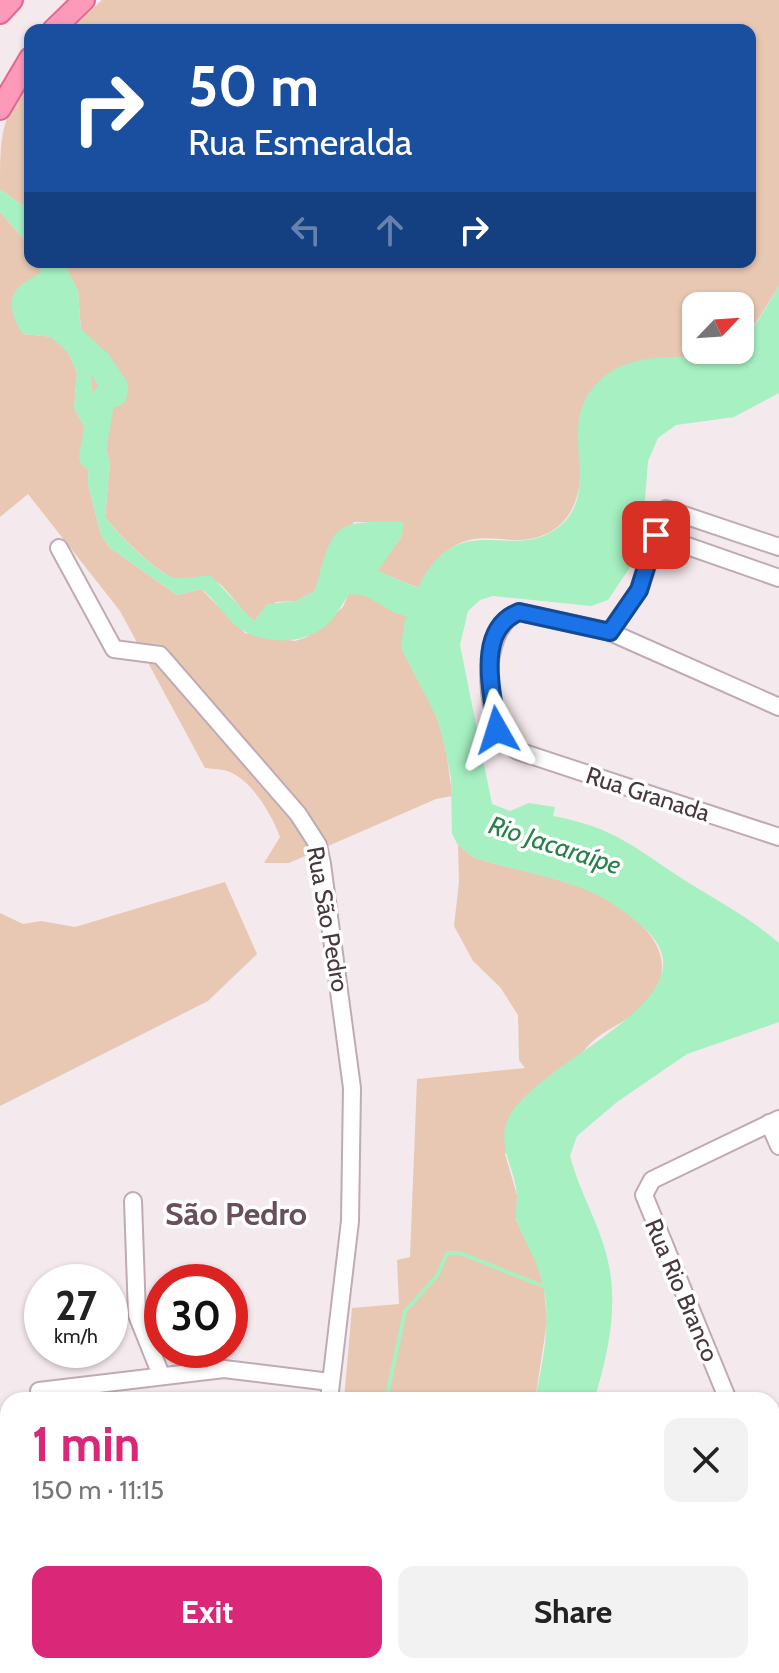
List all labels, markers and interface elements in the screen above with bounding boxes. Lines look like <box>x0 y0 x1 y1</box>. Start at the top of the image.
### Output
text: 50 m <box>188 52 319 120</box>
icon: right <box>56 56 160 160</box>
text: Rua Esmeralda <box>188 120 412 164</box>
icon: left <box>284 208 328 252</box>
icon: ahead <box>368 208 412 252</box>
icon: right <box>452 208 496 252</box>
north arrow <box>682 292 754 364</box>
map controls <box>682 292 754 364</box>
pin <box>622 501 690 569</box>
icon: arrive <box>634 513 678 557</box>
position arrow <box>455 688 539 772</box>
street label: Rua Granada <box>582 760 714 828</box>
water label: Rio Jacaraípe <box>485 809 625 881</box>
street label: Rua São Pedro <box>301 844 355 994</box>
district label: São Pedro <box>165 1194 307 1233</box>
street label: Rua Rio Branco <box>639 1214 725 1366</box>
speed limit sign: 30 <box>144 1264 248 1368</box>
text: 27 <box>55 1281 97 1330</box>
text: km/h <box>54 1324 98 1348</box>
text: 1 min <box>32 1415 140 1473</box>
button: close <box>664 1418 748 1502</box>
text: 150 m · 11:15 <box>32 1474 164 1506</box>
button: Exit <box>32 1566 382 1658</box>
button: Share <box>398 1566 748 1658</box>

